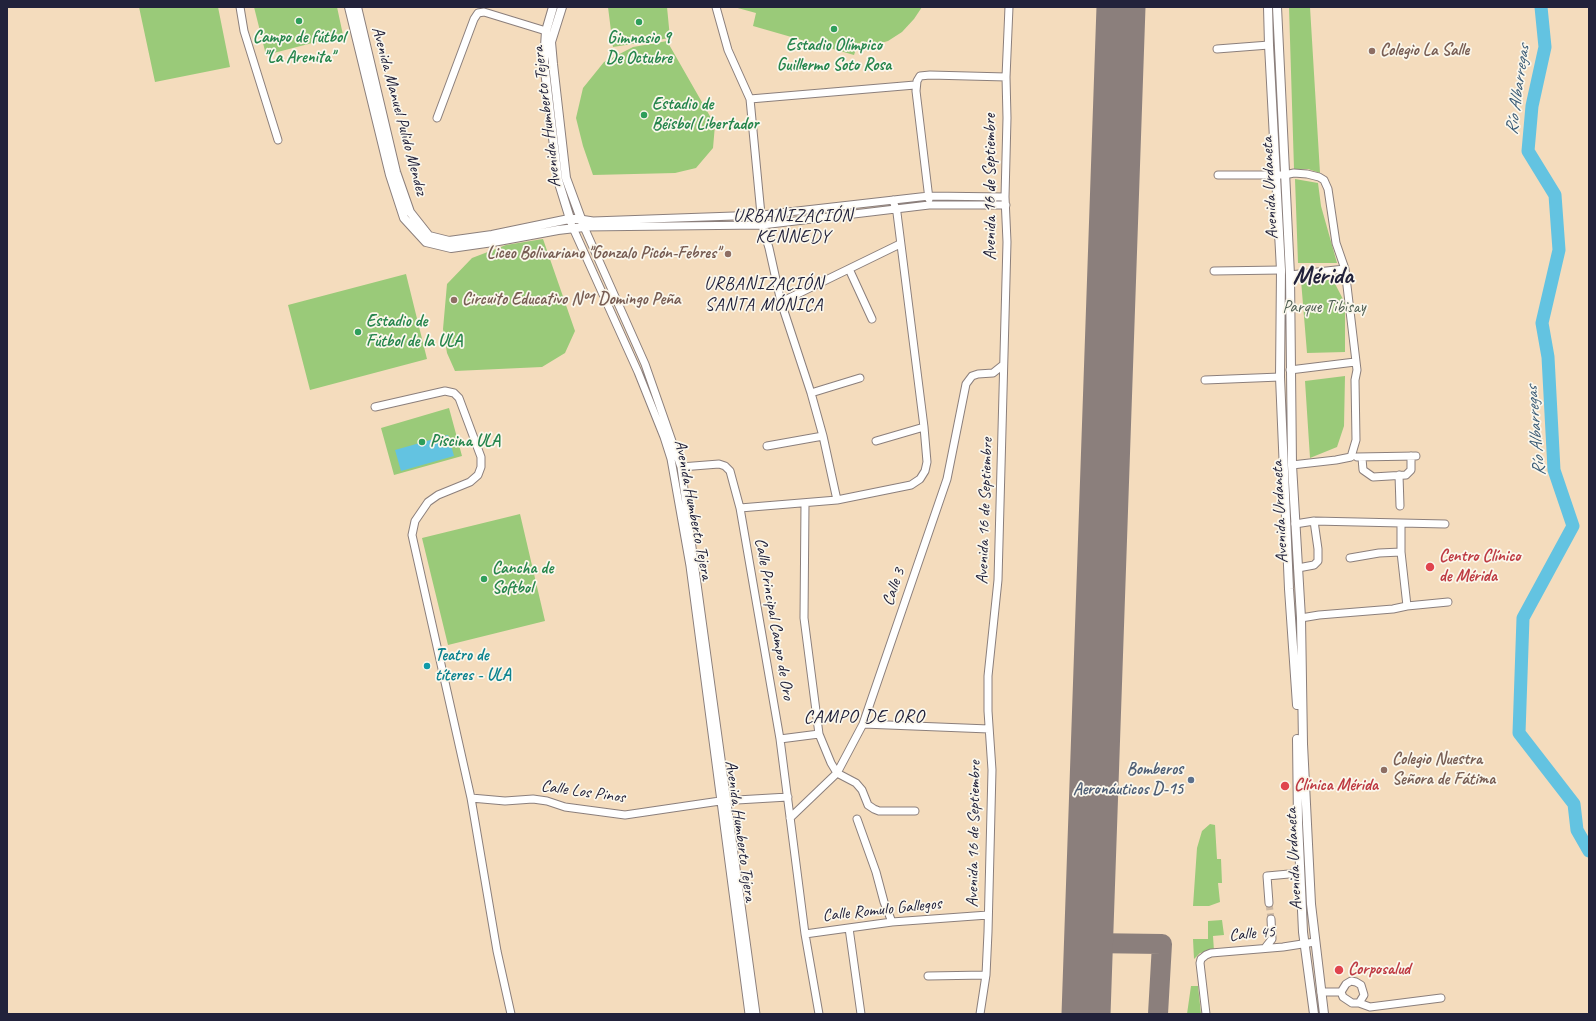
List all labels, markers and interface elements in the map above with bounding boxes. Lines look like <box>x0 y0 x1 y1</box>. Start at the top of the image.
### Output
marker: Campo de fútbol "La Arenita" <box>294 16 304 26</box>
marker: Gimnasio 9 De Octubre <box>634 17 644 27</box>
street label: Avenida Manuel Pulido Mendez <box>367 24 431 198</box>
marker: Estadio Olímpico Guillermo Soto Rosa <box>829 24 839 34</box>
place label: Campo de fútbol "La Arenita" <box>253 28 345 68</box>
place label: Gimnasio 9 De Octubre <box>606 29 672 69</box>
place label: Estadio Olímpico Guillermo Soto Rosa <box>777 36 891 76</box>
place label: Colegio La Salle <box>1380 41 1469 61</box>
water label: Río Albarregas <box>1501 44 1535 136</box>
street label: Avenida Humberto Tejera <box>528 45 566 189</box>
marker: Colegio La Salle <box>1367 46 1377 56</box>
place label: Estadio de Béisbol Libertador <box>652 95 758 135</box>
marker: Estadio de Béisbol Libertador <box>639 110 649 120</box>
street label: Avenida 16 de Septiembre <box>981 114 1001 260</box>
street label: Avenida Urdaneta <box>1257 136 1283 240</box>
district label: URBANIZACIÓN KENNEDY <box>734 205 852 248</box>
place label: Liceo Bolivariano "Gonzalo Picón-Febres" <box>487 244 720 264</box>
marker: Liceo Bolivariano "Gonzalo Picón-Febres" <box>723 249 733 259</box>
district label: Mérida <box>1293 261 1353 291</box>
district label: URBANIZACIÓN SANTA MÓNICA <box>705 273 823 316</box>
place label: Circuito Educativo Nº1 Domingo Peña <box>462 290 680 310</box>
marker: Circuito Educativo Nº1 Domingo Peña <box>449 295 459 305</box>
park label: Parque Tibisay <box>1282 298 1366 318</box>
place label: Estadio de Fútbol de la ULA <box>366 312 462 352</box>
marker: Estadio de Fútbol de la ULA <box>353 327 363 337</box>
water label: Río Albarregas <box>1521 385 1551 477</box>
place label: Piscina ULA <box>430 432 500 452</box>
marker: Piscina ULA <box>417 437 427 447</box>
street label: Avenida 16 de Septiembre <box>972 437 998 585</box>
street label: Avenida Humberto Tejera <box>669 438 717 582</box>
street label: Avenida Urdaneta <box>1267 460 1293 564</box>
street label: Calle Principal Campo de Oro <box>750 536 798 702</box>
place label: Centro Clínico de Mérida <box>1439 547 1520 587</box>
place label: Cancha de Softbol <box>492 559 553 599</box>
marker: Centro Clínico de Mérida <box>1424 561 1436 573</box>
street label: Calle 3 <box>878 565 910 609</box>
marker: Cancha de Softbol <box>479 574 489 584</box>
place label: Teatro de títeres - ULA <box>435 646 511 686</box>
marker: Teatro de títeres - ULA <box>422 661 432 671</box>
district label: CAMPO DE ORO <box>804 706 924 728</box>
place label: Colegio Nuestra Señora de Fátima <box>1392 750 1495 790</box>
street label: Avenida Humberto Tejera <box>720 759 760 903</box>
street label: Avenida 16 de Septiembre <box>963 760 985 908</box>
place label: Bomberos Aeronáuticos D-15 <box>1073 760 1183 800</box>
marker: Colegio Nuestra Señora de Fátima <box>1379 765 1389 775</box>
marker: Bomberos Aeronáuticos D-15 <box>1186 775 1196 785</box>
street label: Calle Los Pinos <box>540 776 626 808</box>
place label: Clínica Mérida <box>1294 776 1378 796</box>
marker: Clínica Mérida <box>1279 780 1291 792</box>
street label: Avenida Urdaneta <box>1281 807 1307 911</box>
street label: Calle Romulo Gallegos <box>822 894 942 926</box>
street label: Calle 45 <box>1228 922 1276 946</box>
place label: Corposalud <box>1348 960 1410 980</box>
marker: Corposalud <box>1333 964 1345 976</box>

